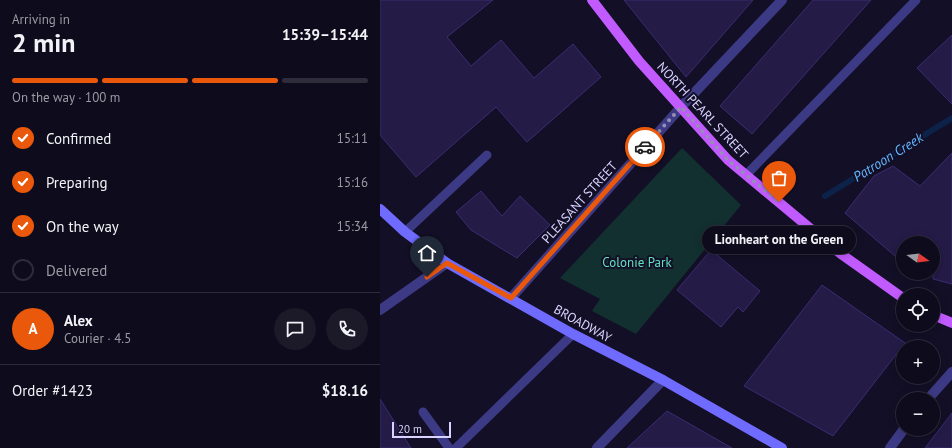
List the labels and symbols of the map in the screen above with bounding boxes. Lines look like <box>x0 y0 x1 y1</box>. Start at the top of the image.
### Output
street label: NORTH PEARL STREET <box>653 58 752 162</box>
courier <box>625 127 665 167</box>
water label: Patroon Creek <box>850 128 927 186</box>
street label: PLEASANT STREET <box>538 158 621 247</box>
pin <box>762 161 796 202</box>
callout: Lionheart on the Green <box>702 226 856 254</box>
pin <box>410 236 444 277</box>
north arrow <box>896 236 940 280</box>
park label: Colonie Park <box>602 254 672 271</box>
street label: BROADWAY <box>551 301 615 347</box>
scale bar <box>392 420 451 439</box>

